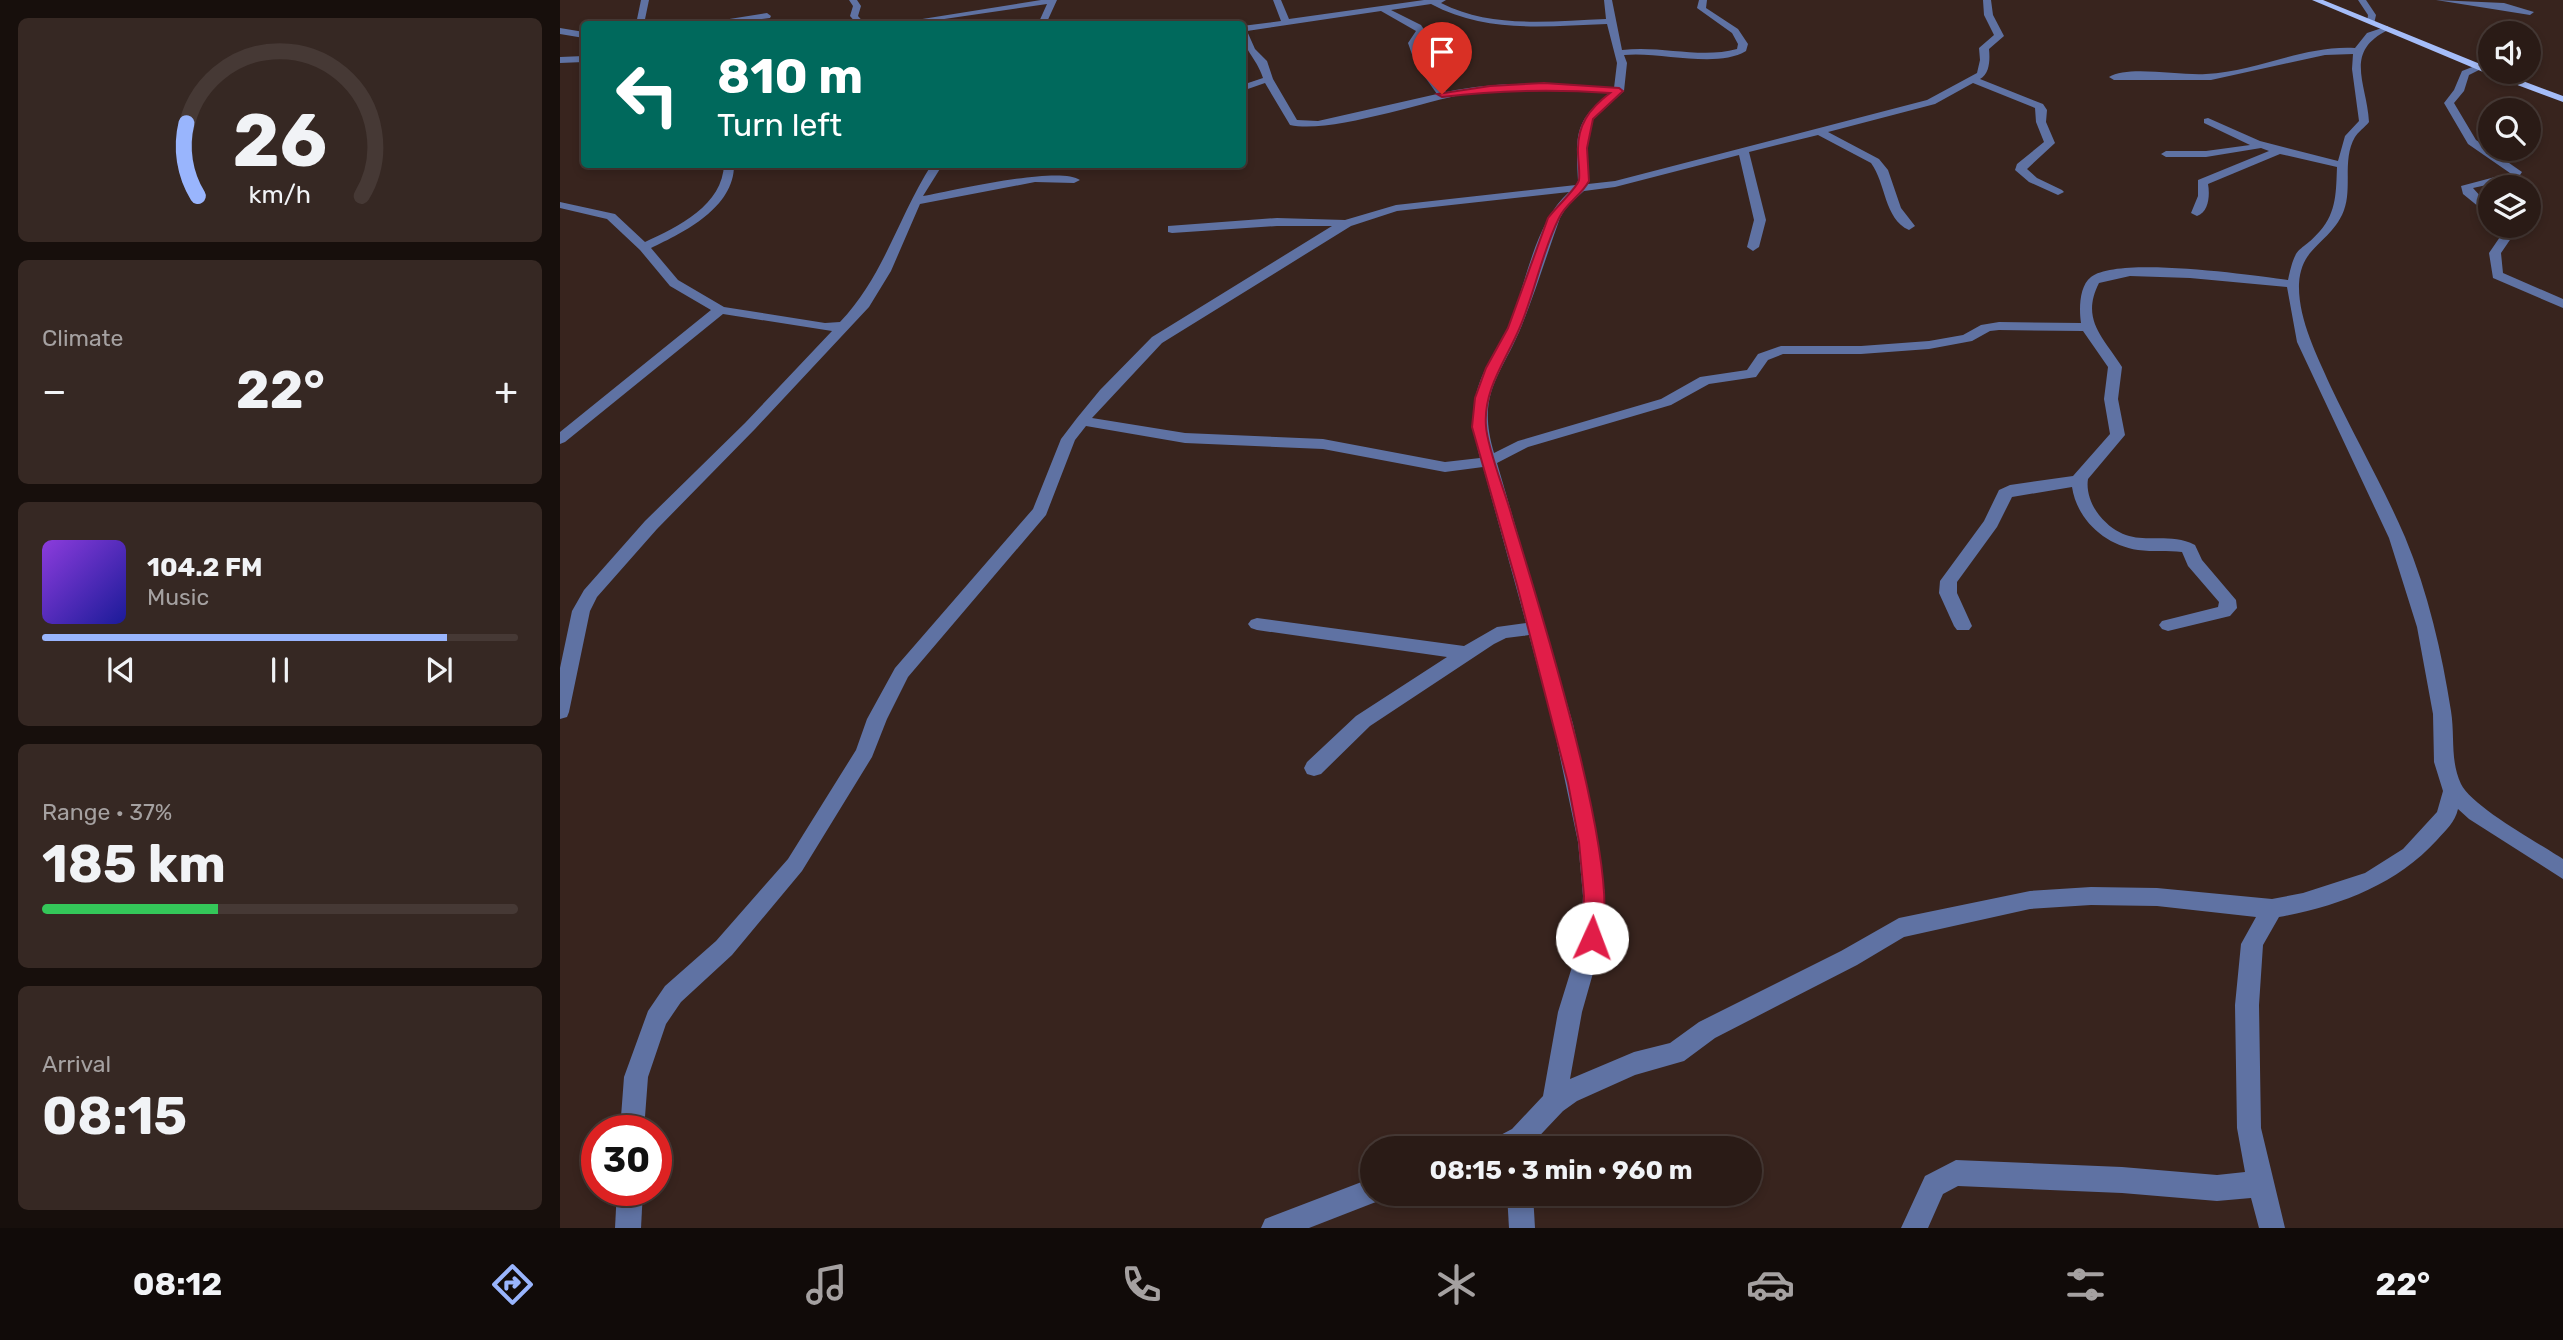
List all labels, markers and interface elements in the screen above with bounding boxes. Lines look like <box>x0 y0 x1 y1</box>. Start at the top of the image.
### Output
map controls <box>2478 21 2541 238</box>
button: sound <box>2478 21 2541 84</box>
pin <box>1412 22 1472 94</box>
icon: arrive <box>1423 33 1461 71</box>
text: 810 m <box>717 47 863 105</box>
icon: left <box>602 49 693 140</box>
text: 26 <box>233 98 327 184</box>
button: search <box>2478 98 2541 161</box>
text: Turn left <box>717 106 842 144</box>
button: layers <box>2478 175 2541 238</box>
text: km/h <box>249 180 311 209</box>
text: Climate <box>42 324 123 352</box>
text: 22° <box>236 359 325 421</box>
text: − <box>42 368 67 414</box>
text: + <box>494 368 518 414</box>
text: 104.2 FM <box>147 552 263 583</box>
text: Music <box>147 583 209 611</box>
icon: previous <box>102 651 140 689</box>
icon: pause <box>261 651 299 689</box>
icon: next <box>420 651 458 689</box>
text: Range · 37% <box>42 798 172 826</box>
text: 185 km <box>42 833 226 895</box>
position arrow <box>1555 901 1629 975</box>
text: Arrival <box>42 1050 111 1078</box>
text: 08:15 <box>42 1085 187 1147</box>
speed limit sign: 30 <box>581 1115 672 1206</box>
text: 08:15 · 3 min · 960 m <box>1429 1155 1693 1186</box>
icon: directions <box>488 1260 537 1309</box>
icon: music <box>802 1260 851 1309</box>
icon: phone <box>1117 1260 1166 1309</box>
icon: climate <box>1432 1260 1481 1309</box>
icon: car <box>1746 1260 1795 1309</box>
icon: filters <box>2061 1260 2110 1309</box>
text: 08:12 <box>133 1265 222 1303</box>
text: 22° <box>2375 1265 2430 1303</box>

